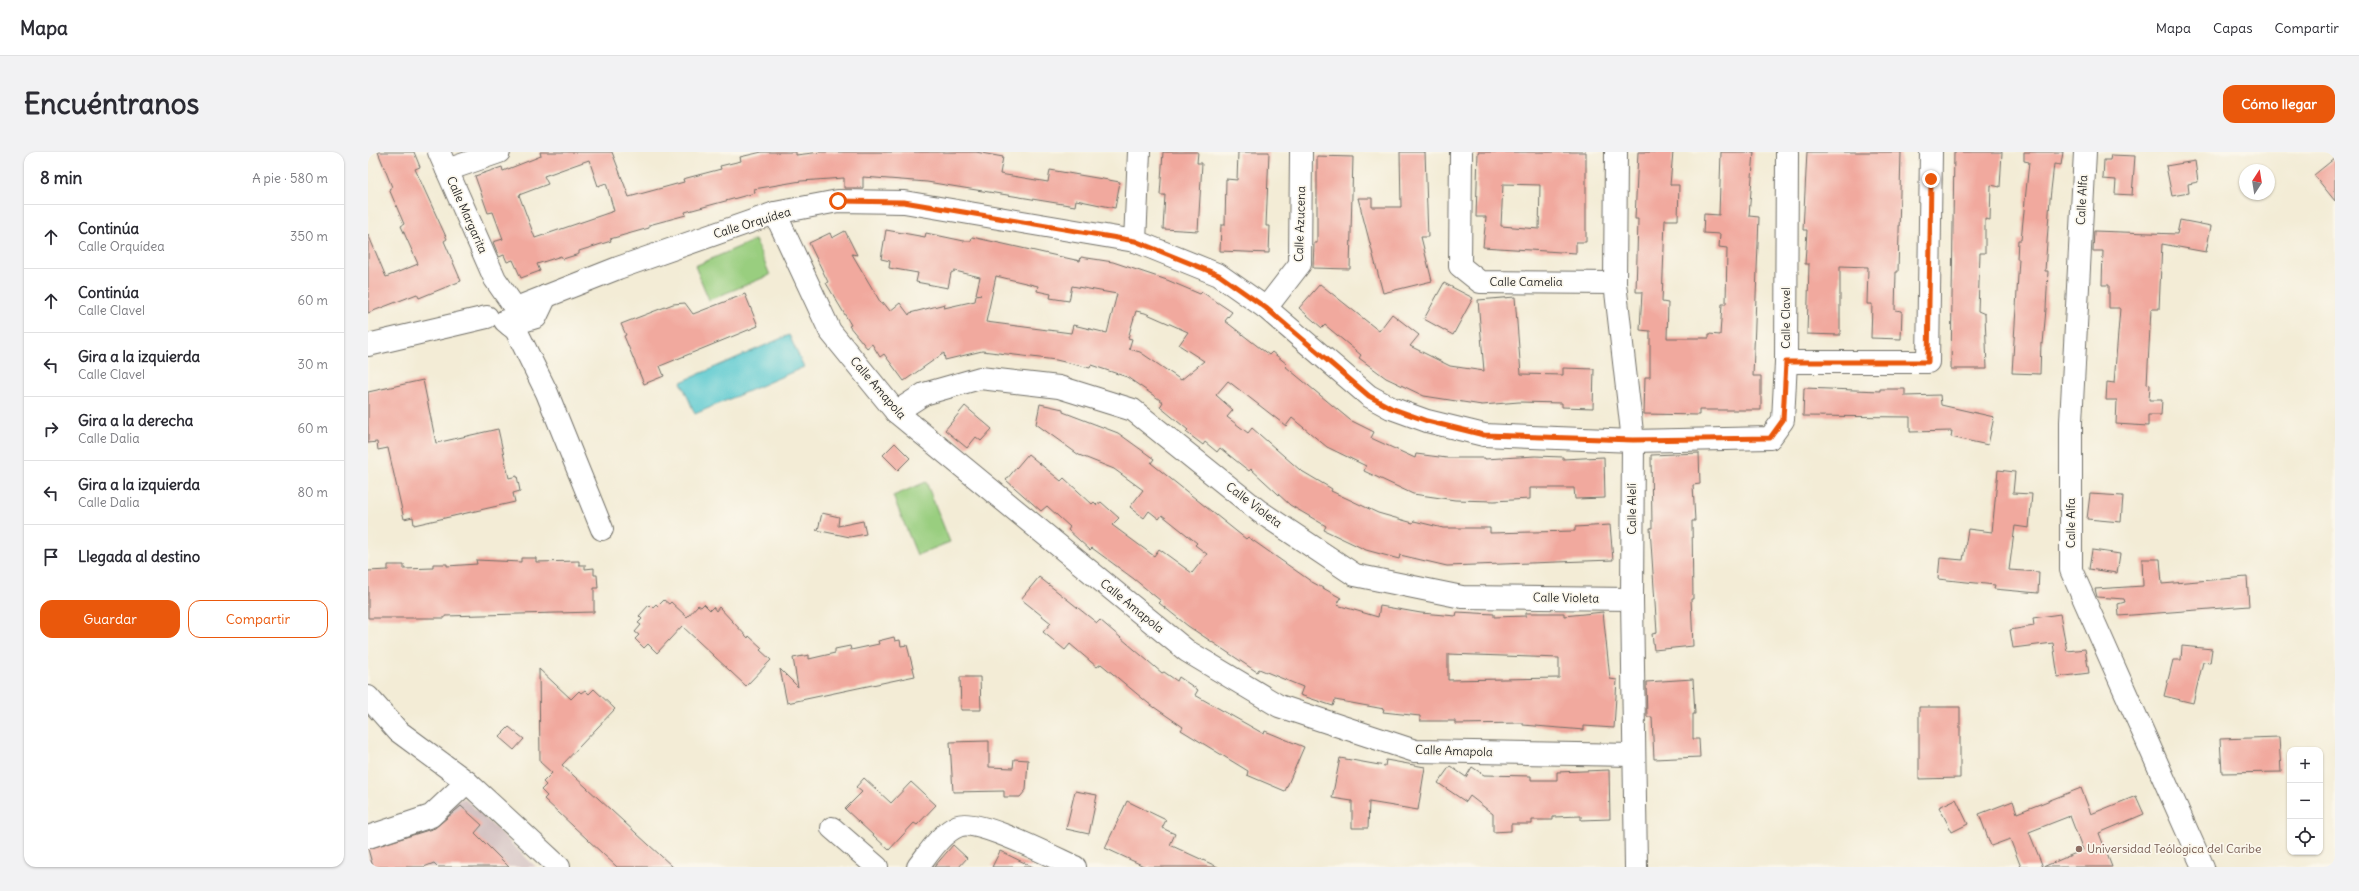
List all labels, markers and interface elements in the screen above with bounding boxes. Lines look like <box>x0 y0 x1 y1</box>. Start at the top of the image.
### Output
text: Mapa <box>20 16 68 40</box>
text: Mapa <box>2156 19 2191 37</box>
text: Capas <box>2213 19 2253 37</box>
text: Compartir <box>2275 19 2339 37</box>
button: Cómo llegar <box>2223 85 2335 123</box>
text: Encuéntranos <box>24 86 199 122</box>
north arrow <box>2239 164 2275 200</box>
text: 8 min <box>40 167 82 189</box>
text: A pie · 580 m <box>252 170 328 187</box>
route end <box>1922 170 1940 188</box>
street label: Calle Margarita <box>444 174 491 256</box>
street label: Calle Alfa <box>2073 174 2090 226</box>
street label: Calle Azucena <box>1291 186 1308 262</box>
route start <box>829 192 847 210</box>
street label: Calle Orquídea <box>711 204 792 241</box>
text: Continúa <box>78 219 139 238</box>
icon: ahead <box>40 226 62 248</box>
text: 350 m <box>290 228 328 245</box>
text: Calle Orquídea <box>78 238 165 255</box>
street label: Calle Camelia <box>1489 274 1563 289</box>
text: Continúa <box>78 283 139 302</box>
street label: Calle Clavel <box>1778 287 1793 349</box>
icon: ahead <box>40 290 62 312</box>
text: 60 m <box>297 292 328 309</box>
text: Calle Clavel <box>78 302 145 319</box>
text: Gira a la izquierda <box>78 347 200 366</box>
street label: Calle Amapola <box>847 353 910 422</box>
icon: left <box>40 354 62 376</box>
text: 30 m <box>298 356 328 373</box>
text: Calle Clavel <box>78 366 145 383</box>
text: Gira a la derecha <box>78 411 193 430</box>
icon: right <box>40 418 62 440</box>
text: 60 m <box>297 420 328 437</box>
text: Calle Dalia <box>78 430 140 447</box>
text: Gira a la izquierda <box>78 475 200 494</box>
street label: Calle Violeta <box>1223 479 1285 531</box>
icon: left <box>40 482 62 504</box>
street label: Calle Alelí <box>1624 483 1639 535</box>
text: 80 m <box>297 484 328 501</box>
text: Calle Dalia <box>78 494 140 511</box>
street label: Calle Alfa <box>2063 498 2078 548</box>
icon: arrive <box>40 546 62 568</box>
text: Llegada al destino <box>78 547 200 566</box>
street label: Calle Amapola <box>1097 575 1167 636</box>
street label: Calle Violeta <box>1533 589 1599 606</box>
button: Guardar <box>40 600 180 638</box>
button: Compartir <box>188 600 328 638</box>
street label: Calle Amapola <box>1415 742 1493 759</box>
map controls <box>2287 747 2323 855</box>
button: + <box>2287 747 2323 783</box>
button: − <box>2287 783 2323 819</box>
button: locate <box>2287 819 2323 855</box>
place label: Universidad Teólogica del Caribe <box>2087 841 2261 856</box>
marker: Universidad Teólogica del Caribe <box>2074 844 2084 854</box>

